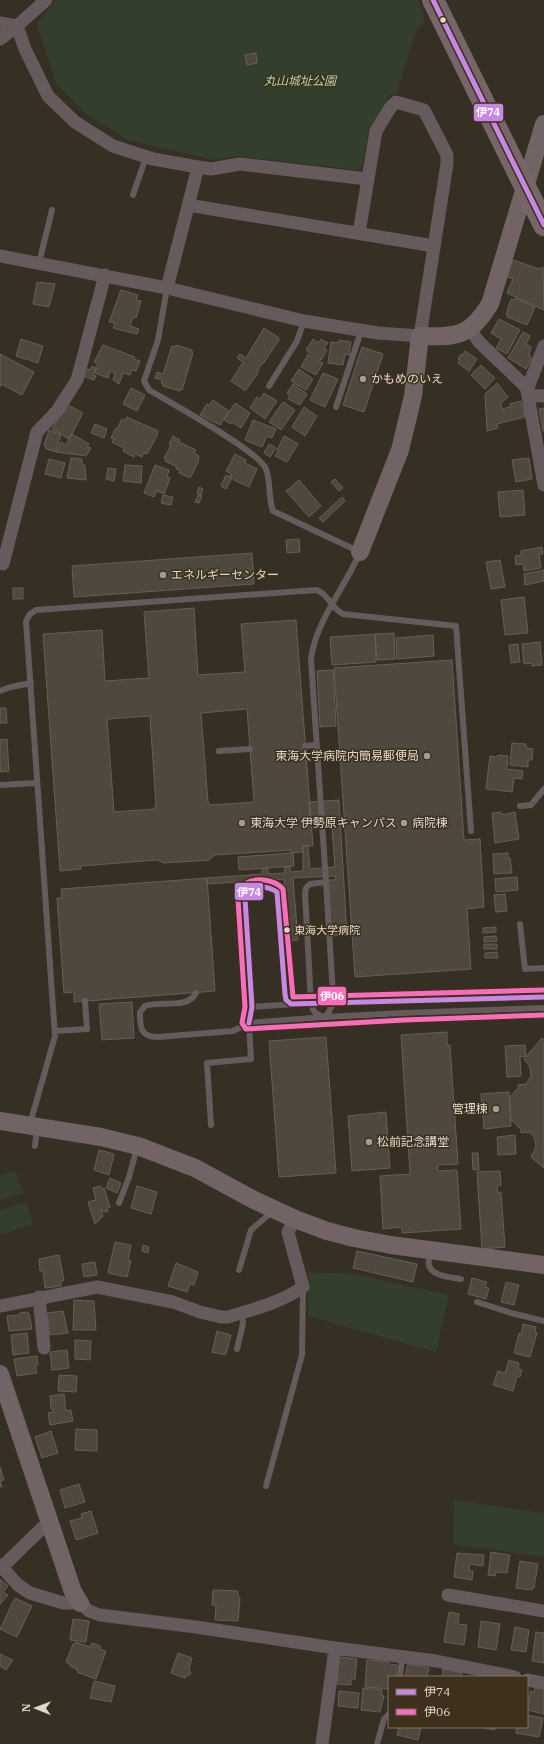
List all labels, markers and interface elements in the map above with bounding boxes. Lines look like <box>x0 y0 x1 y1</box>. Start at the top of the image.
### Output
unlabelled marker <box>438 15 448 25</box>
park label: 丸山城址公園 <box>264 73 338 88</box>
line badge: 伊74 <box>473 103 504 122</box>
text: 伊74 <box>476 105 500 119</box>
place label: かもめのいえ <box>371 371 443 386</box>
marker: かもめのいえ <box>358 374 368 384</box>
place label: エネルギーセンター <box>171 567 279 582</box>
marker: エネルギーセンター <box>158 570 168 580</box>
place label: 東海大学病院内簡易郵便局 <box>275 748 419 763</box>
marker: 東海大学病院内簡易郵便局 <box>422 751 432 761</box>
place label: 東海大学 伊勢原キャンパス <box>250 815 397 830</box>
place label: 病院棟 <box>412 815 448 830</box>
marker: 東海大学 伊勢原キャンパス <box>237 818 247 828</box>
marker: 病院棟 <box>399 818 409 828</box>
line badge: 伊74 <box>234 882 264 901</box>
text: 伊74 <box>237 885 261 899</box>
place label: 東海大学病院 <box>294 923 360 937</box>
marker: 東海大学病院 <box>282 925 292 935</box>
line badge: 伊06 <box>317 986 347 1006</box>
text: 伊06 <box>320 989 344 1003</box>
place label: 管理棟 <box>452 1101 488 1116</box>
marker: 管理棟 <box>491 1104 501 1114</box>
place label: 松前記念講堂 <box>377 1134 449 1149</box>
marker: 松前記念講堂 <box>364 1137 374 1147</box>
legend <box>388 1676 528 1728</box>
text: 伊74 <box>424 1684 450 1699</box>
north arrow <box>16 1688 56 1728</box>
text: N <box>19 1703 33 1712</box>
text: 伊06 <box>424 1704 450 1719</box>

